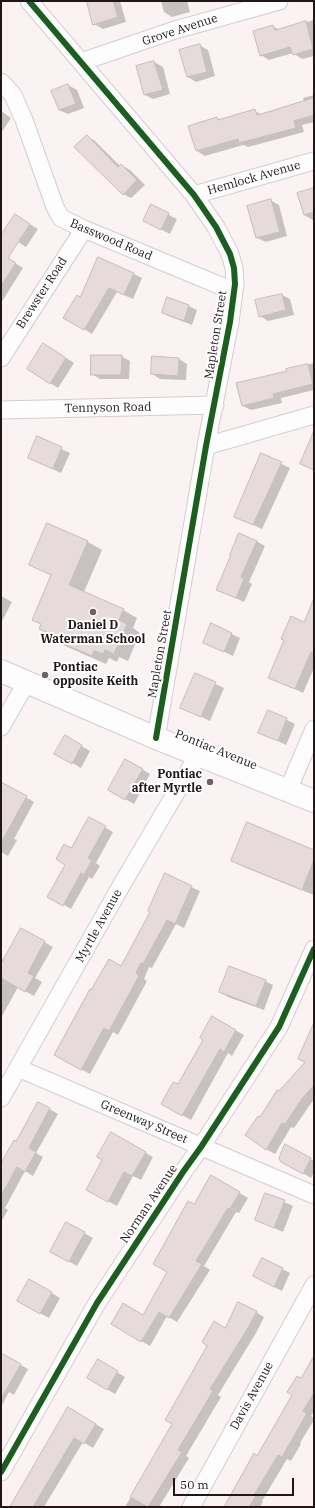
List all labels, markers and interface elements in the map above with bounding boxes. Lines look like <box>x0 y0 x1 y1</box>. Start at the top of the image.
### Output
street label: Grove Avenue <box>141 11 219 49</box>
street label: Hemlock Avenue <box>206 158 302 198</box>
street label: Basswood Road <box>68 216 154 264</box>
street label: Brewster Road <box>14 255 70 331</box>
street label: Mapleton Street <box>202 290 230 380</box>
street label: Tennyson Road <box>64 400 152 416</box>
marker: Daniel D Waterman School <box>88 607 98 617</box>
street label: Mapleton Street <box>145 609 175 699</box>
place label: Daniel D Waterman School <box>41 619 145 647</box>
place label: Pontiac opposite Keith <box>53 661 138 689</box>
marker: Pontiac opposite Keith <box>40 670 50 680</box>
street label: Pontiac Avenue <box>173 727 259 773</box>
place label: Pontiac after Myrtle <box>132 768 202 796</box>
marker: Pontiac after Myrtle <box>205 777 215 787</box>
street label: Myrtle Avenue <box>73 887 125 965</box>
street label: Greenway Street <box>98 1097 190 1147</box>
street label: Norman Avenue <box>117 1162 181 1246</box>
street label: Davis Avenue <box>227 1359 277 1433</box>
scale bar <box>175 1470 296 1496</box>
text: 50 m <box>180 1477 209 1492</box>

